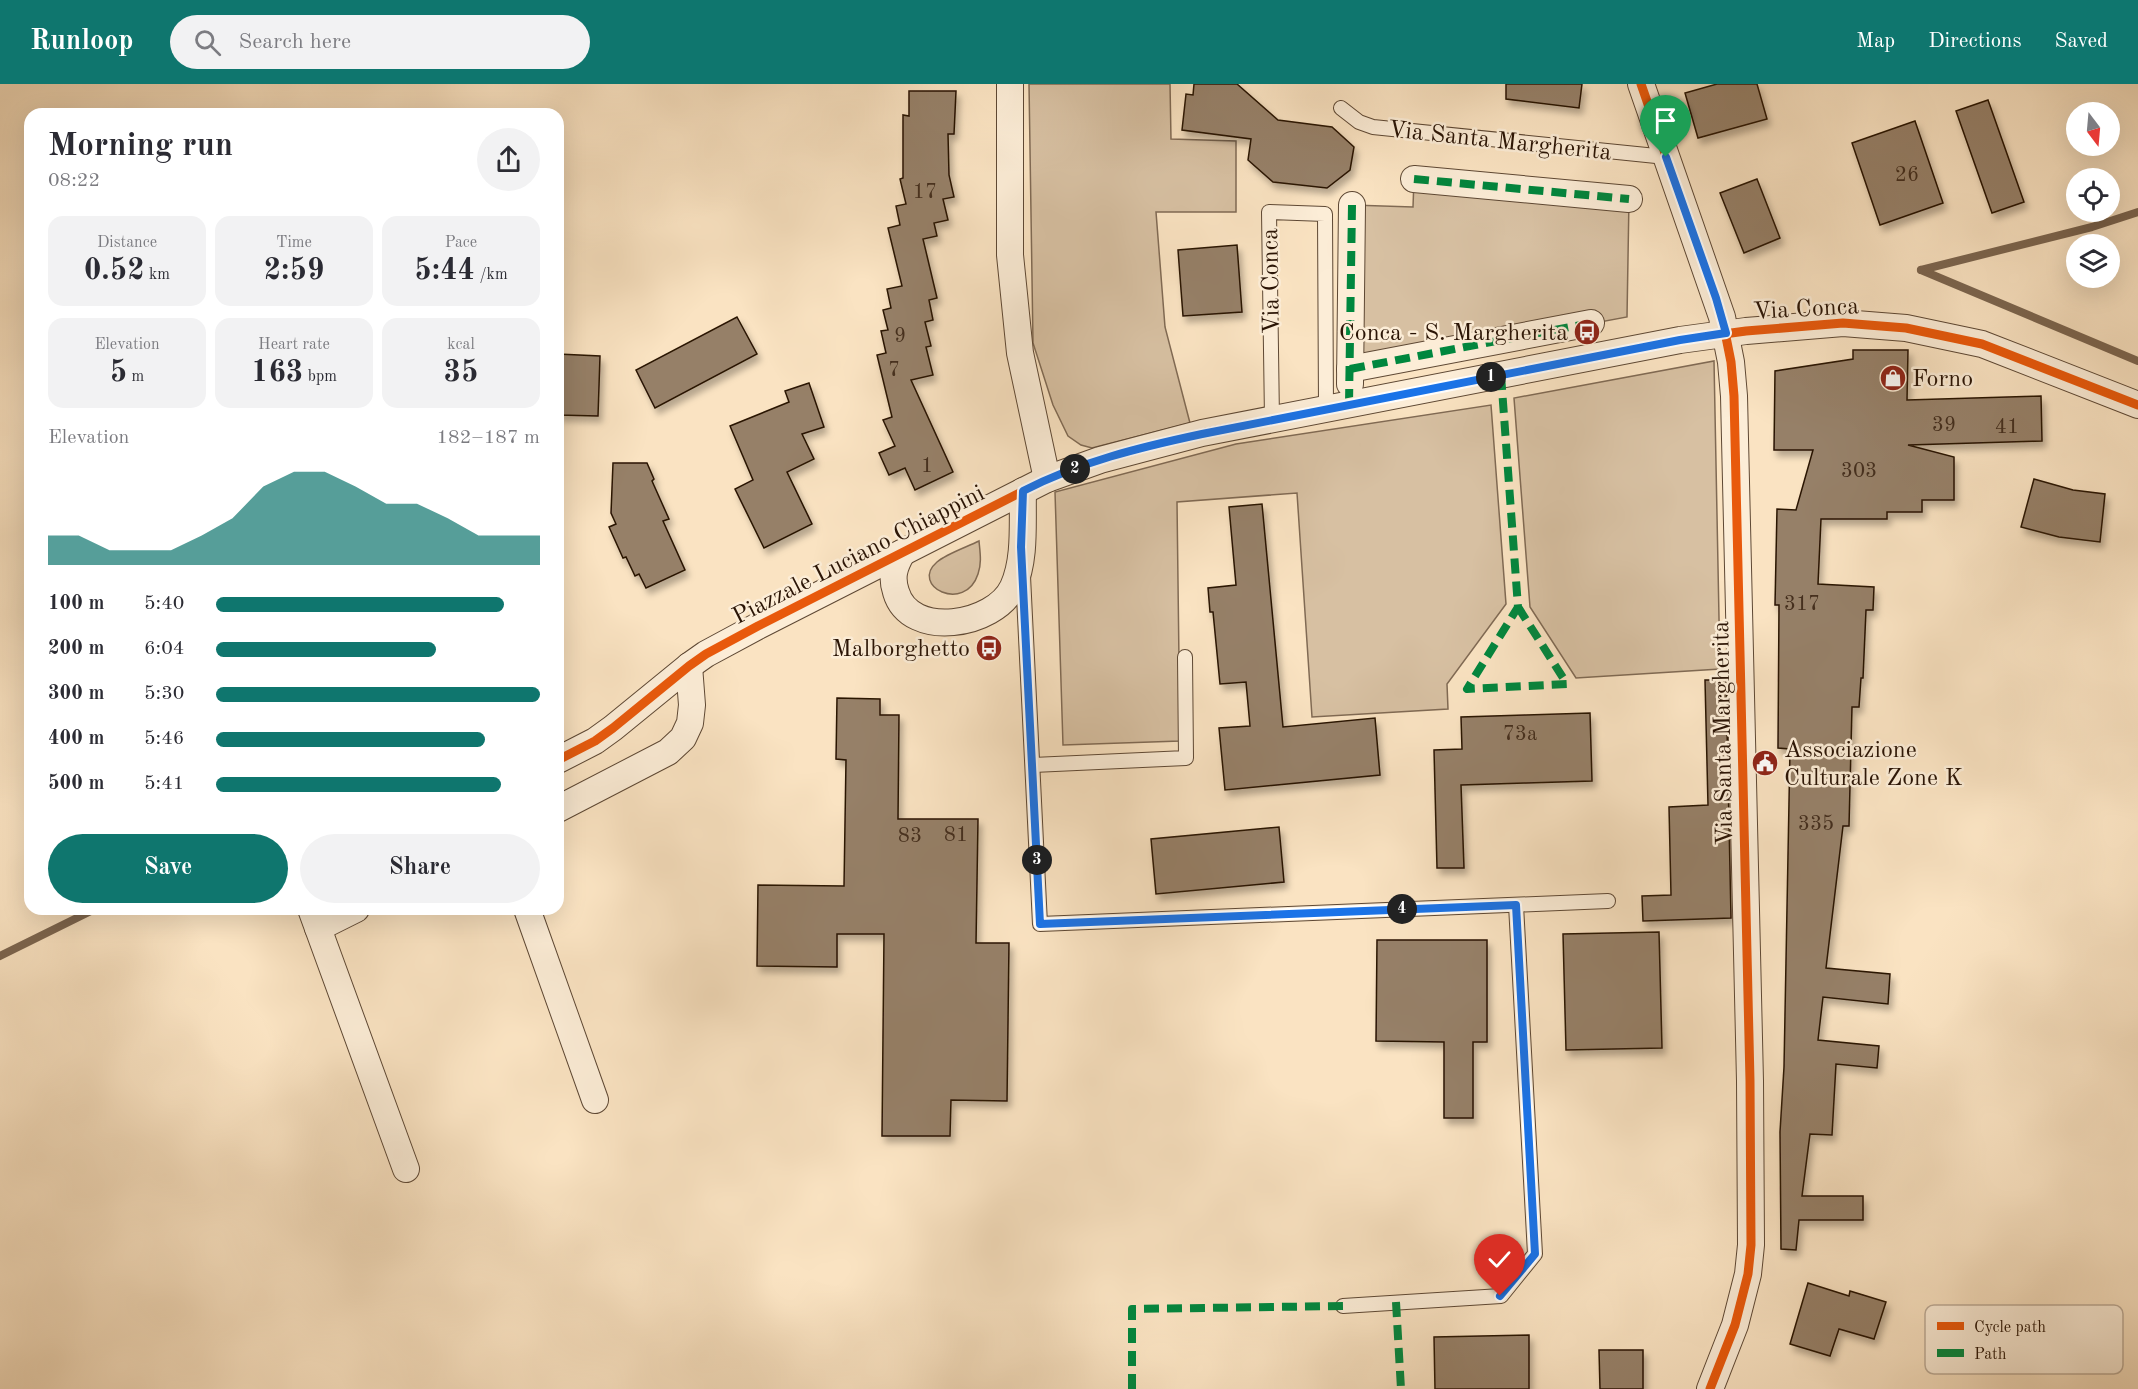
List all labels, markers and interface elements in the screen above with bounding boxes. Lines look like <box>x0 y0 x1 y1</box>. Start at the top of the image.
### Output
search box <box>170 15 590 69</box>
icon: search <box>191 26 224 59</box>
text: Runloop <box>30 28 134 56</box>
text: Search here <box>239 31 351 53</box>
text: Map <box>1856 31 1895 52</box>
text: Directions <box>1928 31 2022 52</box>
text: Saved <box>2055 31 2108 52</box>
pin <box>1640 95 1691 157</box>
north arrow <box>2066 102 2120 156</box>
map controls <box>2066 102 2120 288</box>
icon: arrive <box>1649 104 1682 137</box>
street label: Via Santa Margherita <box>1387 118 1613 166</box>
button: share <box>477 128 540 191</box>
text: Morning run <box>48 130 233 163</box>
house number: 26 <box>1895 165 1919 186</box>
button: locate <box>2066 168 2120 222</box>
text: 08:22 <box>48 171 100 191</box>
house number: 17 <box>913 182 937 203</box>
street label: Via Conca <box>1259 228 1285 334</box>
button: layers <box>2066 234 2120 288</box>
text: Distance <box>97 235 157 251</box>
text: Time <box>276 235 312 251</box>
text: Pace <box>445 235 477 251</box>
text: 0.52 <box>84 256 145 286</box>
text: 2:59 <box>264 256 324 286</box>
text: 5:44 <box>414 256 475 286</box>
text: km <box>145 267 170 283</box>
text: /km <box>475 267 508 283</box>
street label: Via Conca <box>1753 295 1860 325</box>
bus stop icon: Conca - S. Margherita <box>1572 317 1602 347</box>
place label: Conca - S. Margherita <box>1339 322 1568 346</box>
house number: 9 <box>894 326 906 347</box>
text: Elevation <box>94 337 160 353</box>
text: Heart rate <box>258 337 330 353</box>
text: kcal <box>447 337 475 353</box>
text: 5 <box>110 358 127 388</box>
text: 163 <box>251 358 303 388</box>
text: 35 <box>444 358 478 388</box>
house number: 7 <box>888 360 900 381</box>
pin: 1 <box>1476 362 1506 392</box>
shop icon: Forno <box>1878 363 1908 393</box>
place label: Forno <box>1912 368 1973 392</box>
text: m <box>127 369 144 385</box>
text: bpm <box>303 369 337 385</box>
text: 1 <box>1486 369 1496 385</box>
house number: 39 <box>1932 415 1956 436</box>
house number: 41 <box>1995 417 2019 438</box>
text: Elevation <box>48 428 129 448</box>
text: 182–187 m <box>437 428 540 448</box>
pin: 2 <box>1060 454 1090 484</box>
house number: 1 <box>921 456 933 477</box>
text: 2 <box>1070 461 1080 477</box>
house number: 303 <box>1841 461 1877 482</box>
street label: Piazzale Luciano Chiappini <box>729 482 989 630</box>
text: 100 m <box>48 594 104 614</box>
text: 5:40 <box>144 594 184 614</box>
house number: 317 <box>1784 594 1820 615</box>
street label: Via Santa Margherita <box>1710 620 1738 845</box>
bus stop icon: Malborghetto <box>974 633 1004 663</box>
place label: Malborghetto <box>832 638 970 662</box>
text: 200 m <box>48 639 104 659</box>
text: 6:04 <box>144 639 184 659</box>
text: 300 m <box>48 684 104 704</box>
text: 5:30 <box>144 684 184 704</box>
house number: 73a <box>1503 724 1537 745</box>
text: 400 m <box>48 729 104 749</box>
text: 5:46 <box>144 729 184 749</box>
place label: Associazione Culturale Zone K <box>1784 739 1963 791</box>
public building icon: Associazione Culturale Zone K <box>1750 748 1780 778</box>
text: 500 m <box>48 774 104 794</box>
text: 5:41 <box>144 774 184 794</box>
house number: 335 <box>1798 814 1834 835</box>
house number: 81 <box>944 825 968 846</box>
house number: 83 <box>898 826 922 847</box>
button: Save <box>48 834 288 903</box>
button: Share <box>300 834 540 903</box>
pin: 3 <box>1022 845 1052 875</box>
text: 3 <box>1032 852 1042 868</box>
pin: 4 <box>1387 894 1417 924</box>
text: 4 <box>1397 901 1407 917</box>
pin <box>1474 1234 1525 1296</box>
icon: check <box>1483 1243 1516 1276</box>
legend <box>1925 1305 2123 1374</box>
text: Cycle path <box>1974 1320 2046 1336</box>
text: Path <box>1974 1347 2007 1363</box>

